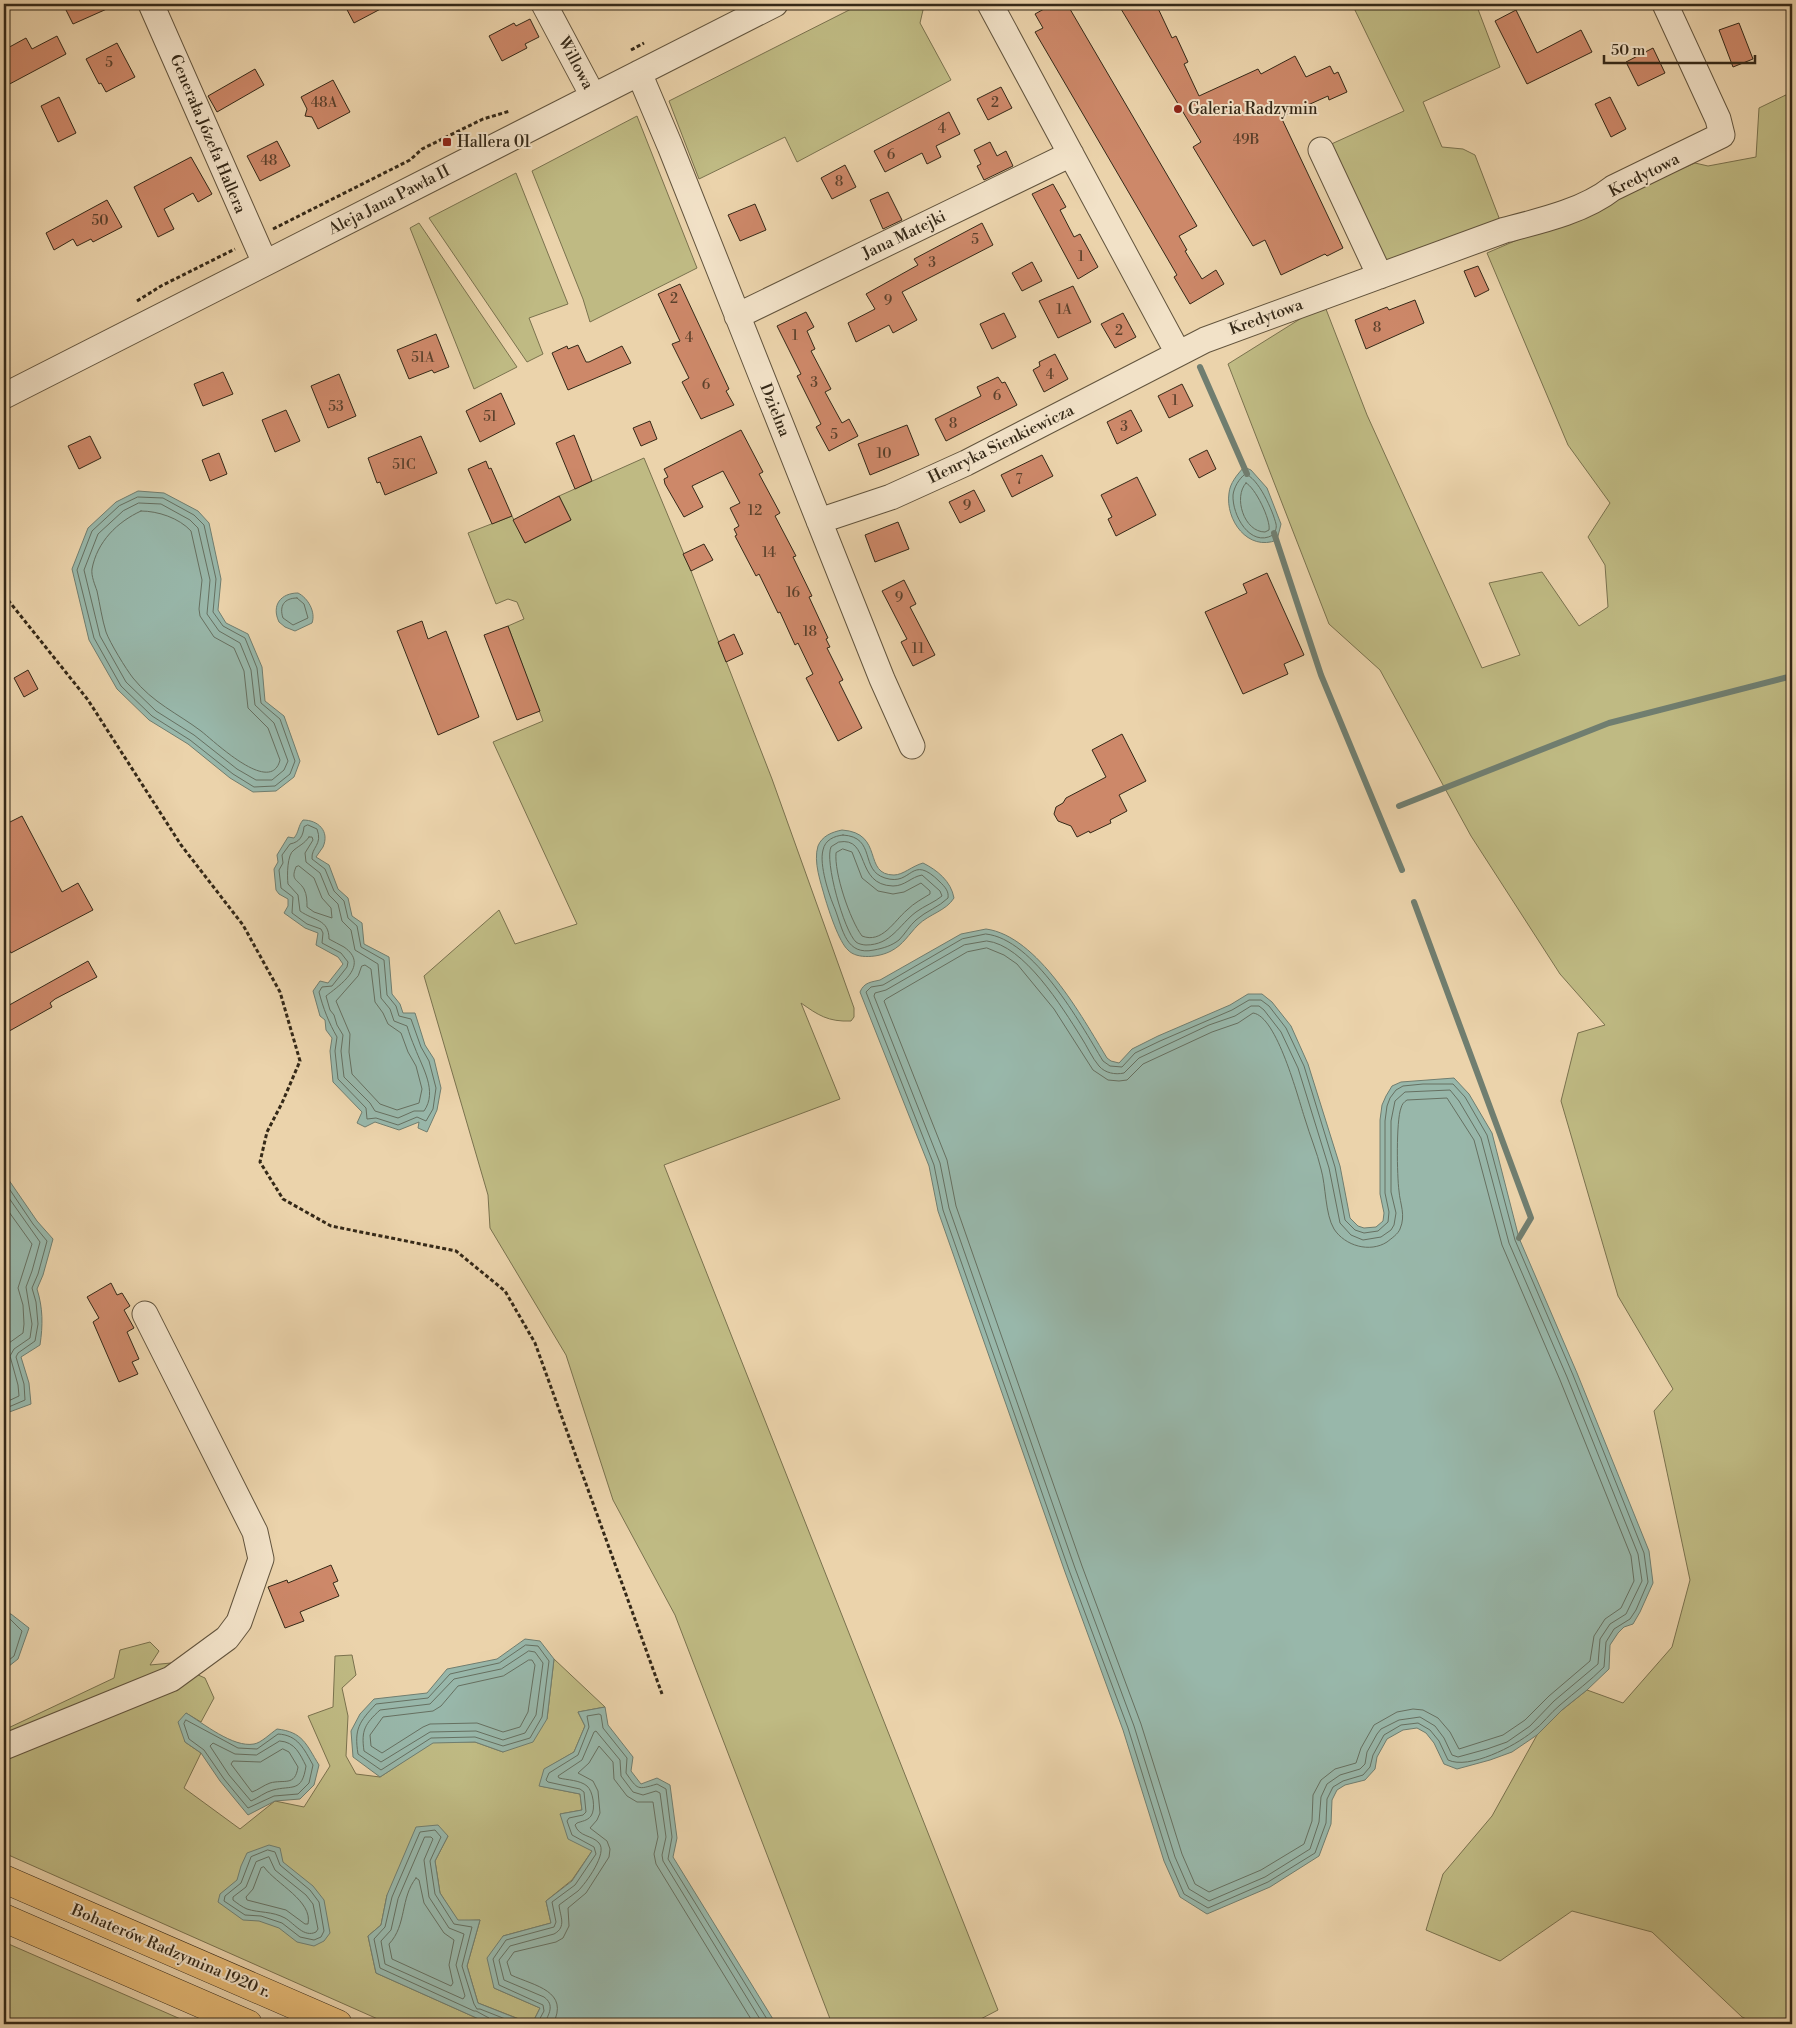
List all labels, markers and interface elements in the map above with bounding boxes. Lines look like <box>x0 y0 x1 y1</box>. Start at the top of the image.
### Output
street label: Willowa <box>553 32 599 93</box>
scale bar <box>1604 32 1755 64</box>
text: 50 m <box>1611 41 1645 60</box>
street label: Generała Józefa Hallera <box>165 51 251 217</box>
house number: 5 <box>105 54 113 72</box>
house number: 48A <box>311 94 338 112</box>
house number: 2 <box>991 94 999 112</box>
place label: Galeria Radzymin <box>1188 99 1318 119</box>
marker: Galeria Radzymin <box>1172 103 1184 115</box>
house number: 4 <box>938 120 946 138</box>
house number: 49B <box>1233 131 1259 149</box>
place label: Hallera 01 <box>457 132 531 152</box>
marker: Hallera 01 <box>441 136 453 148</box>
house number: 6 <box>887 146 896 164</box>
street label: Kredytowa <box>1605 148 1684 201</box>
house number: 48 <box>261 152 277 170</box>
street label: Aleja Jana Pawła II <box>324 161 453 240</box>
house number: 8 <box>835 173 843 191</box>
street label: Jana Matejki <box>858 206 949 264</box>
house number: 50 <box>92 212 109 230</box>
house number: 5 <box>971 231 979 249</box>
house number: 1 <box>1078 248 1084 266</box>
house number: 3 <box>928 254 936 272</box>
house number: 2 <box>670 290 678 308</box>
house number: 9 <box>884 292 892 310</box>
street label: Kredytowa <box>1226 294 1306 340</box>
house number: 1A <box>1056 301 1072 319</box>
house number: 8 <box>1373 319 1381 337</box>
house number: 2 <box>1115 322 1123 340</box>
house number: 1 <box>792 327 798 345</box>
house number: 4 <box>685 329 693 347</box>
house number: 51A <box>411 349 435 367</box>
house number: 4 <box>1046 366 1054 384</box>
house number: 3 <box>810 374 818 392</box>
house number: 6 <box>702 376 711 394</box>
street label: Dzielna <box>755 380 795 440</box>
house number: 6 <box>993 387 1002 405</box>
house number: 1 <box>1172 392 1178 410</box>
house number: 53 <box>328 398 344 416</box>
street label: Henryka Sienkiewicza <box>925 400 1078 488</box>
house number: 51 <box>483 408 497 426</box>
house number: 8 <box>949 415 957 433</box>
house number: 3 <box>1120 418 1128 436</box>
house number: 5 <box>830 426 838 444</box>
house number: 10 <box>877 445 891 463</box>
house number: 51C <box>392 456 416 474</box>
house number: 7 <box>1015 471 1023 489</box>
house number: 9 <box>963 497 971 515</box>
house number: 12 <box>748 502 762 520</box>
house number: 14 <box>762 544 776 562</box>
house number: 16 <box>786 584 801 602</box>
house number: 9 <box>895 589 903 607</box>
house number: 18 <box>803 623 817 641</box>
house number: 11 <box>912 640 924 658</box>
street label: Bohaterów Radzymina 1920 r. <box>67 1900 274 2002</box>

